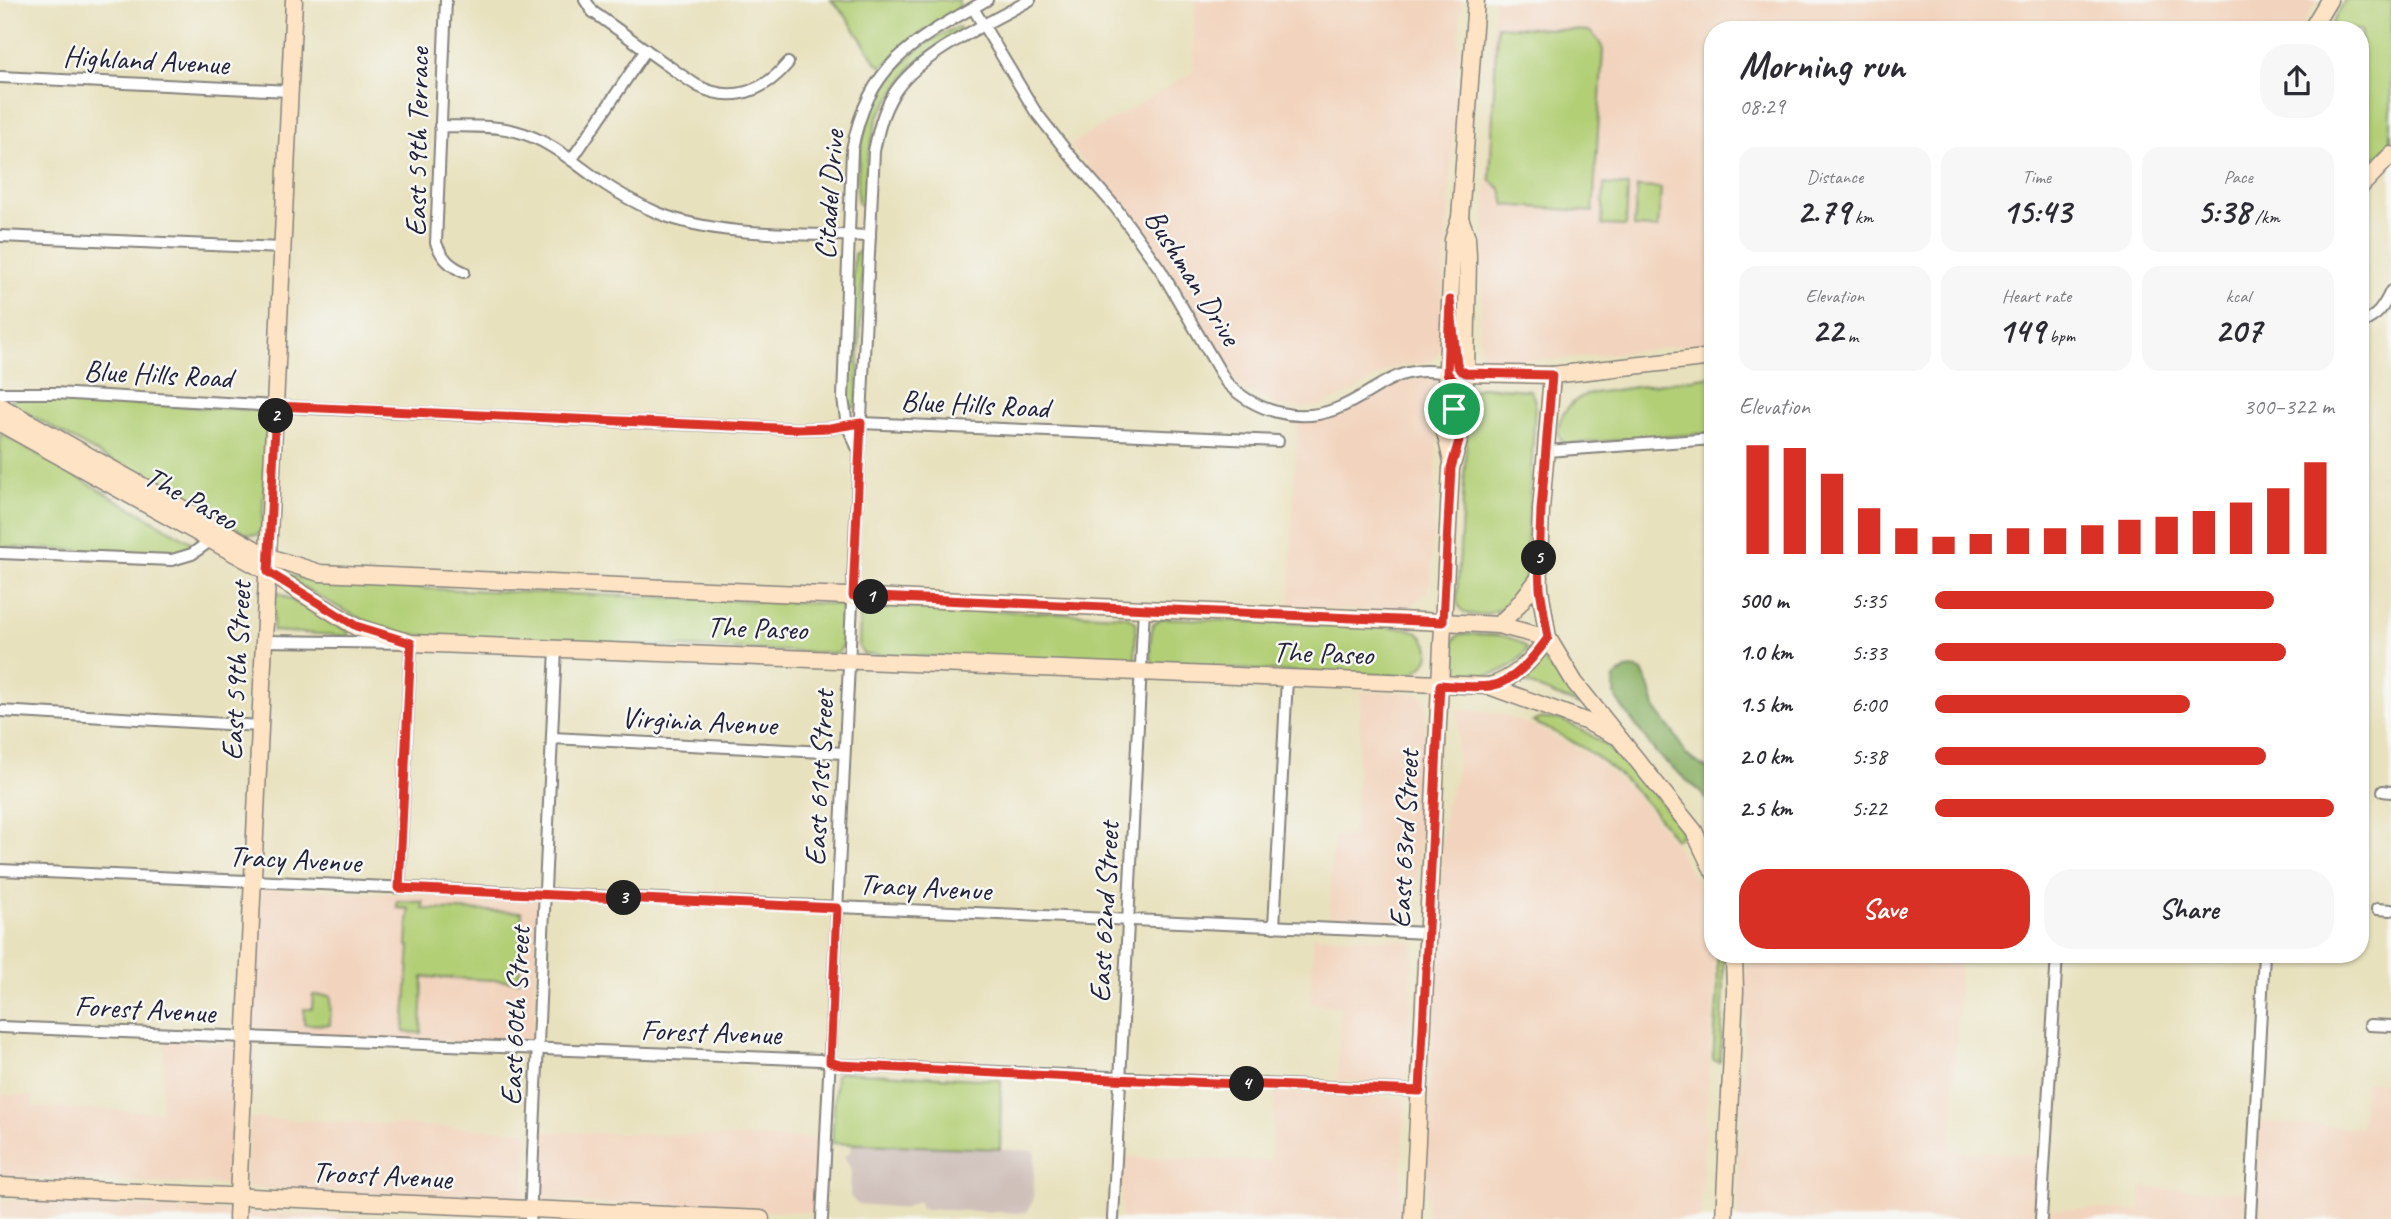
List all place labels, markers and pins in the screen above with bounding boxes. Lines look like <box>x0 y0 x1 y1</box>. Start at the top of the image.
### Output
pin <box>1424 379 1484 439</box>
pin: 2 <box>258 398 294 434</box>
pin: 5 <box>1522 540 1556 576</box>
pin: 1 <box>854 580 888 614</box>
pin: 3 <box>606 880 642 916</box>
pin: 4 <box>1230 1066 1264 1102</box>

